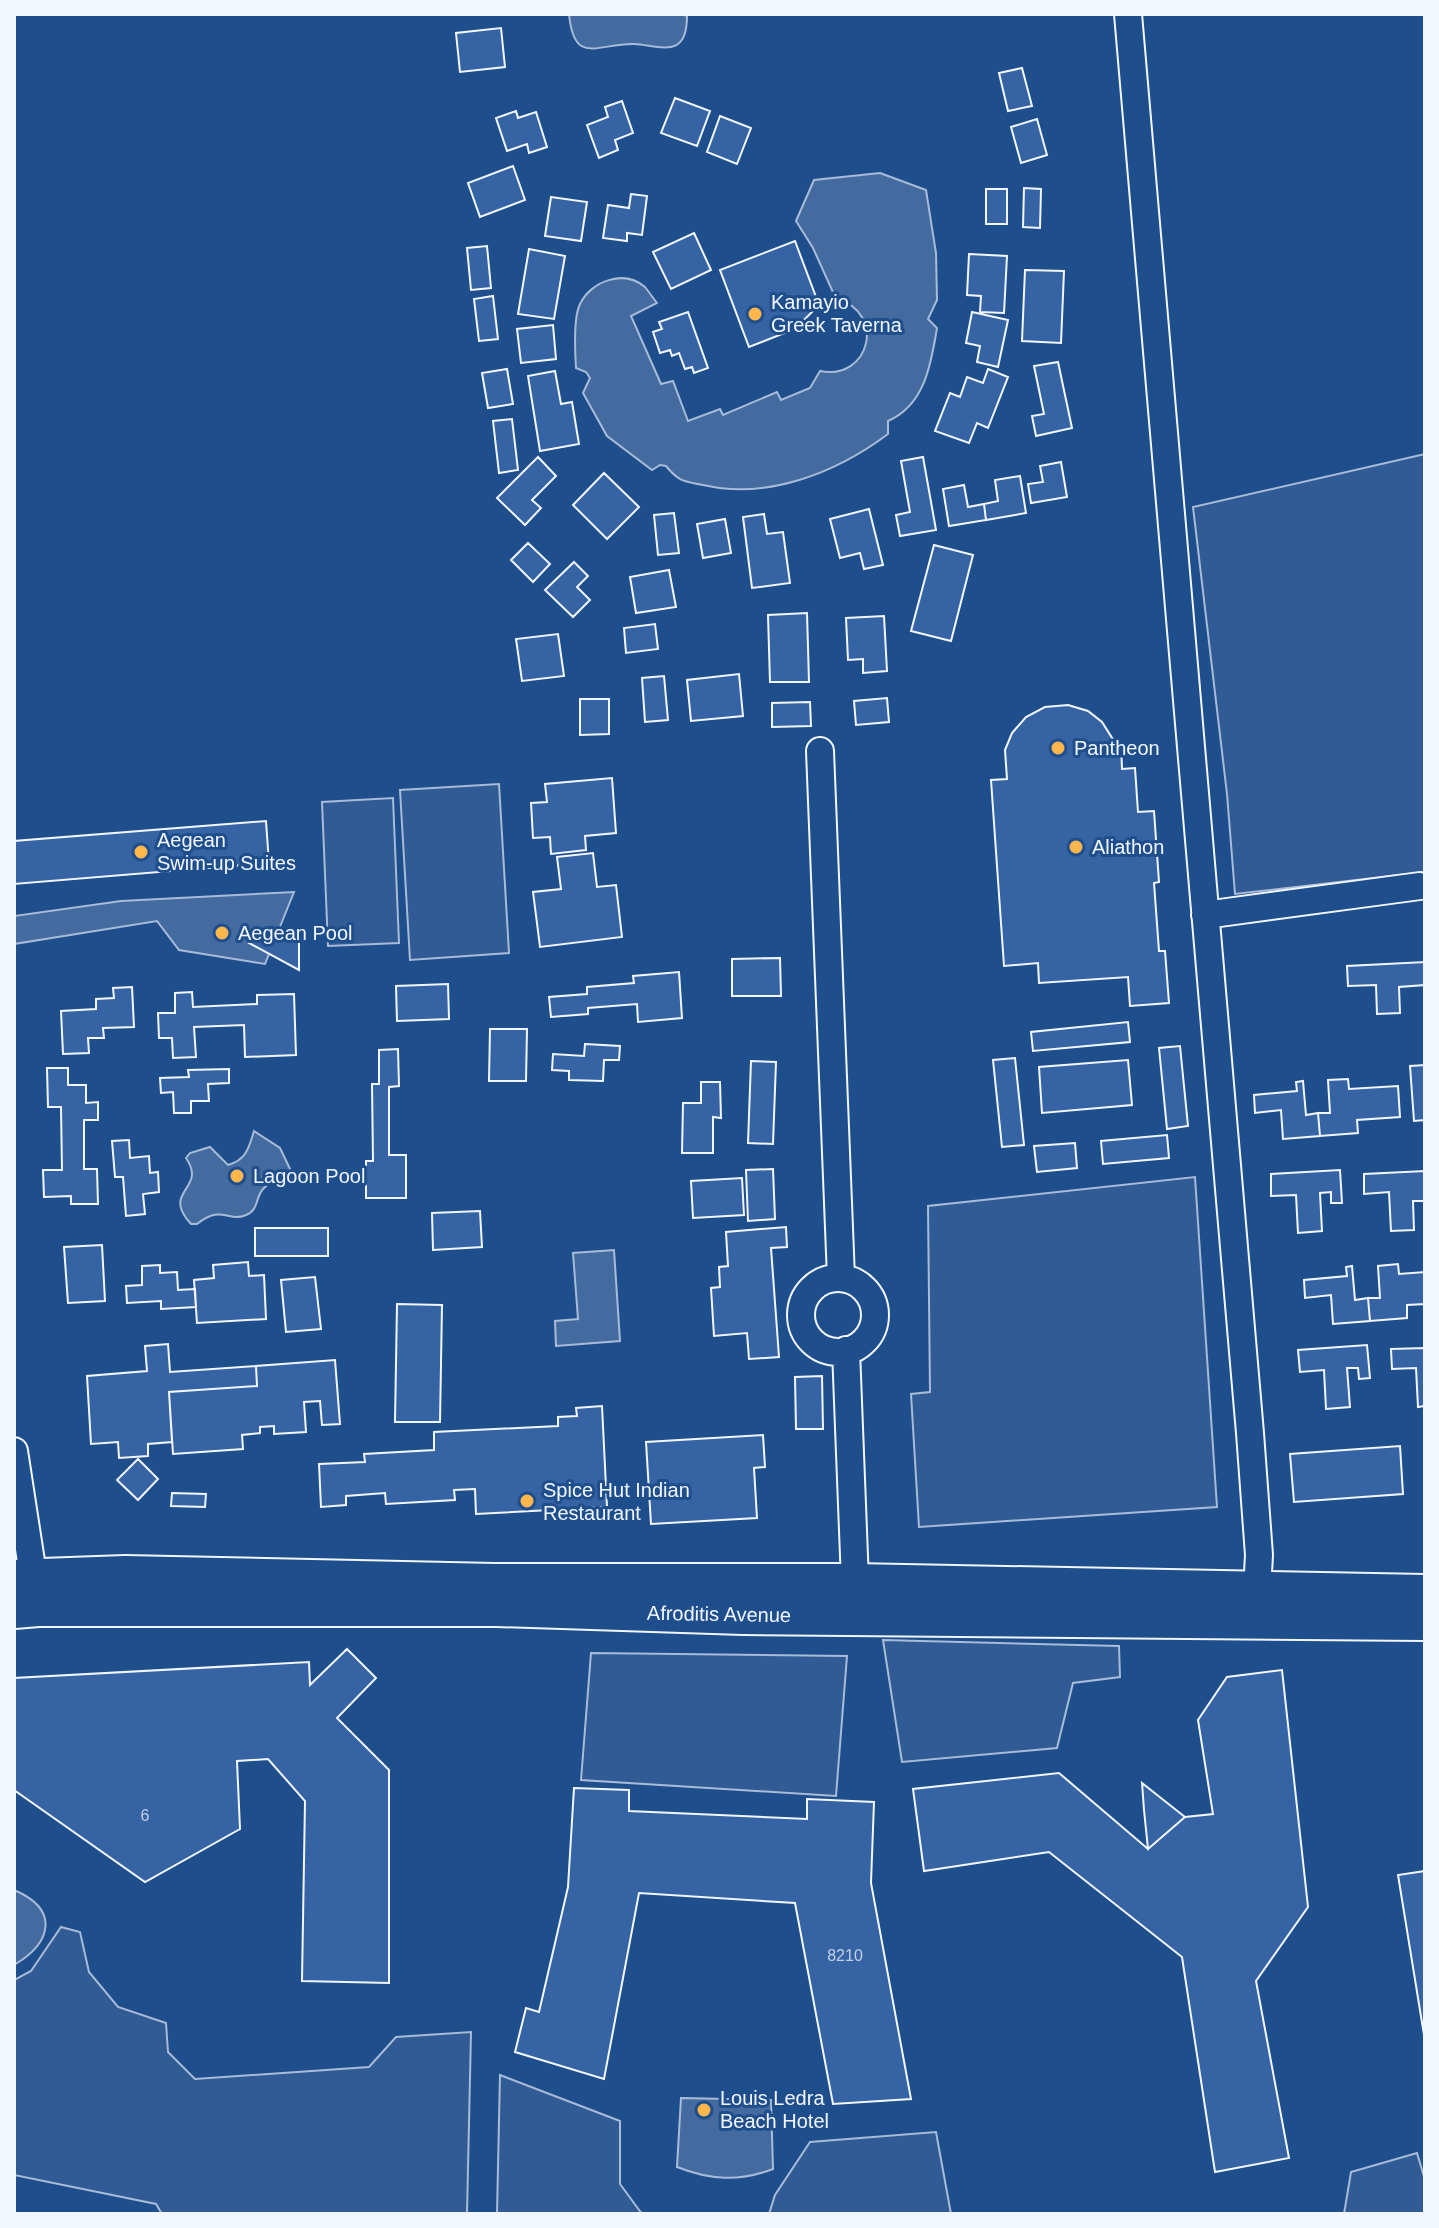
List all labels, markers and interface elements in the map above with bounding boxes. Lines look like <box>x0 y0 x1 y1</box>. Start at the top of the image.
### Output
place label: Kamayio Greek Taverna <box>771 291 903 336</box>
marker: Kamayio Greek Taverna <box>746 305 764 323</box>
place label: Pantheon <box>1074 737 1160 759</box>
marker: Pantheon <box>1049 739 1067 757</box>
place label: Aegean Swim-up Suites <box>157 829 296 874</box>
place label: Aliathon <box>1092 836 1164 858</box>
marker: Aliathon <box>1067 838 1085 856</box>
marker: Aegean Swim-up Suites <box>132 843 150 861</box>
place label: Aegean Pool <box>238 922 353 944</box>
marker: Aegean Pool <box>213 924 231 942</box>
place label: Lagoon Pool <box>253 1165 365 1187</box>
marker: Lagoon Pool <box>228 1167 246 1185</box>
place label: Spice Hut Indian Restaurant <box>543 1479 690 1524</box>
marker: Spice Hut Indian Restaurant <box>518 1492 536 1510</box>
street label: Afroditis Avenue <box>647 1602 791 1626</box>
house number: 6 <box>141 1807 150 1824</box>
house number: 8210 <box>827 1947 863 1964</box>
place label: Louis Ledra Beach Hotel <box>720 2087 829 2132</box>
marker: Louis Ledra Beach Hotel <box>695 2101 713 2119</box>

